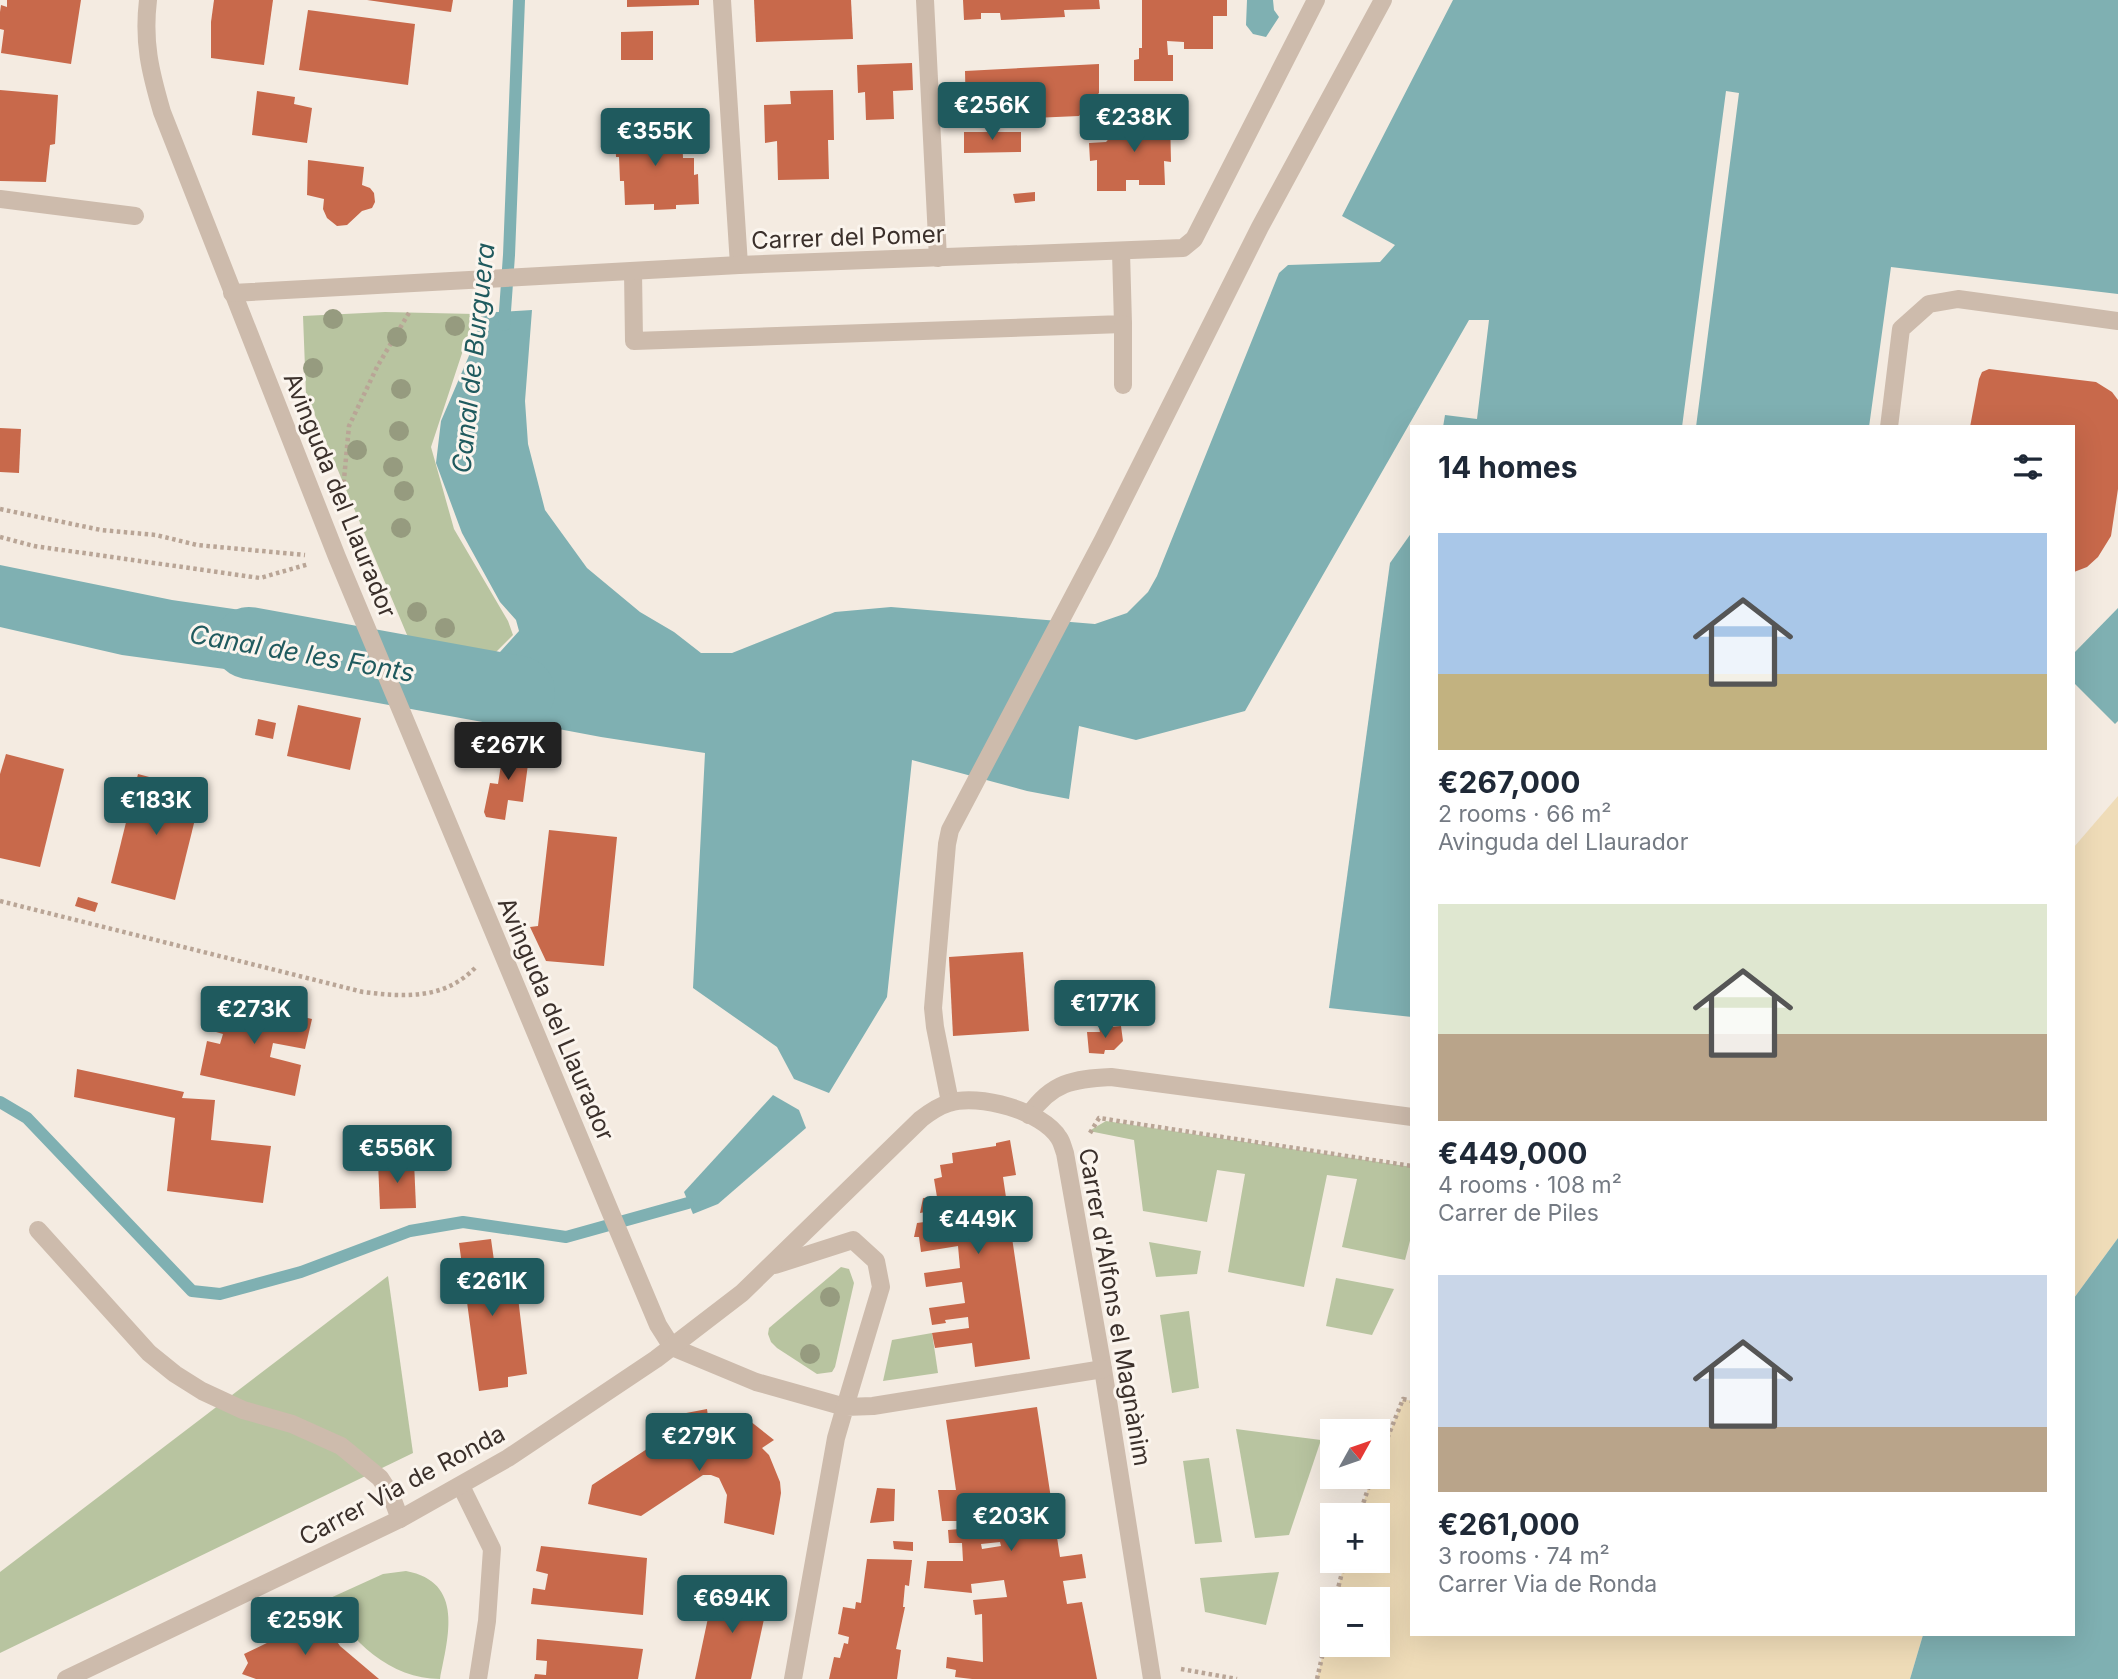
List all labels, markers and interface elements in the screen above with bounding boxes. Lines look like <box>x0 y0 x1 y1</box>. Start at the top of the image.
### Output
pin: €256K <box>943 82 1041 142</box>
text: €256K <box>954 91 1030 119</box>
pin: €238K <box>1085 94 1183 154</box>
text: €238K <box>1096 103 1172 131</box>
pin: €355K <box>606 108 704 168</box>
text: €355K <box>617 117 693 145</box>
street label: Carrer del Pomer <box>751 219 945 255</box>
water label: Canal de Burguera <box>445 241 501 475</box>
street label: Avinguda del Llaurador <box>278 368 402 622</box>
icon: filters <box>2009 448 2047 486</box>
text: 14 homes <box>1438 449 1577 485</box>
icon: home <box>1680 579 1806 705</box>
water label: Canal de les Fonts <box>187 618 417 688</box>
pin: €267K <box>459 722 557 782</box>
text: €267K <box>470 731 546 759</box>
text: €267,000 <box>1438 764 1580 800</box>
pin: €183K <box>107 778 205 837</box>
text: €183K <box>120 786 192 814</box>
text: 2 rooms · 66 m² <box>1438 800 1612 828</box>
text: Avinguda del Llaurador <box>1438 828 1688 856</box>
street label: Avinguda del Llaurador <box>492 893 620 1145</box>
icon: home <box>1680 950 1806 1076</box>
pin: €177K <box>1056 981 1154 1040</box>
pin: €273K <box>205 986 303 1046</box>
text: €177K <box>1070 989 1140 1017</box>
text: €273K <box>217 995 291 1023</box>
pin: €556K <box>348 1126 446 1185</box>
text: €556K <box>359 1134 435 1162</box>
text: €449,000 <box>1438 1135 1588 1171</box>
street label: Carrer d'Alfons el Magnànim <box>1073 1146 1157 1468</box>
text: 4 rooms · 108 m² <box>1438 1171 1622 1199</box>
pin: €449K <box>929 1196 1027 1256</box>
text: Carrer de Piles <box>1438 1199 1599 1227</box>
text: €449K <box>939 1205 1017 1233</box>
pin: €261K <box>443 1258 541 1318</box>
text: €261K <box>456 1267 528 1295</box>
icon: home <box>1680 1321 1806 1447</box>
pin: €279K <box>650 1414 748 1473</box>
street label: Carrer Via de Ronda <box>294 1419 510 1551</box>
north arrow <box>1320 1419 1390 1489</box>
map controls <box>1320 1419 1390 1657</box>
text: €279K <box>662 1422 736 1450</box>
pin: €203K <box>962 1494 1060 1553</box>
text: €203K <box>972 1502 1050 1530</box>
button: + <box>1320 1503 1390 1573</box>
text: €261,000 <box>1438 1506 1580 1542</box>
text: 3 rooms · 74 m² <box>1438 1542 1610 1570</box>
text: Carrer Via de Ronda <box>1438 1570 1657 1598</box>
pin: €694K <box>683 1576 781 1635</box>
text: €694K <box>693 1584 771 1612</box>
button: − <box>1320 1587 1390 1657</box>
pin: €259K <box>256 1598 354 1657</box>
text: €259K <box>267 1606 343 1634</box>

